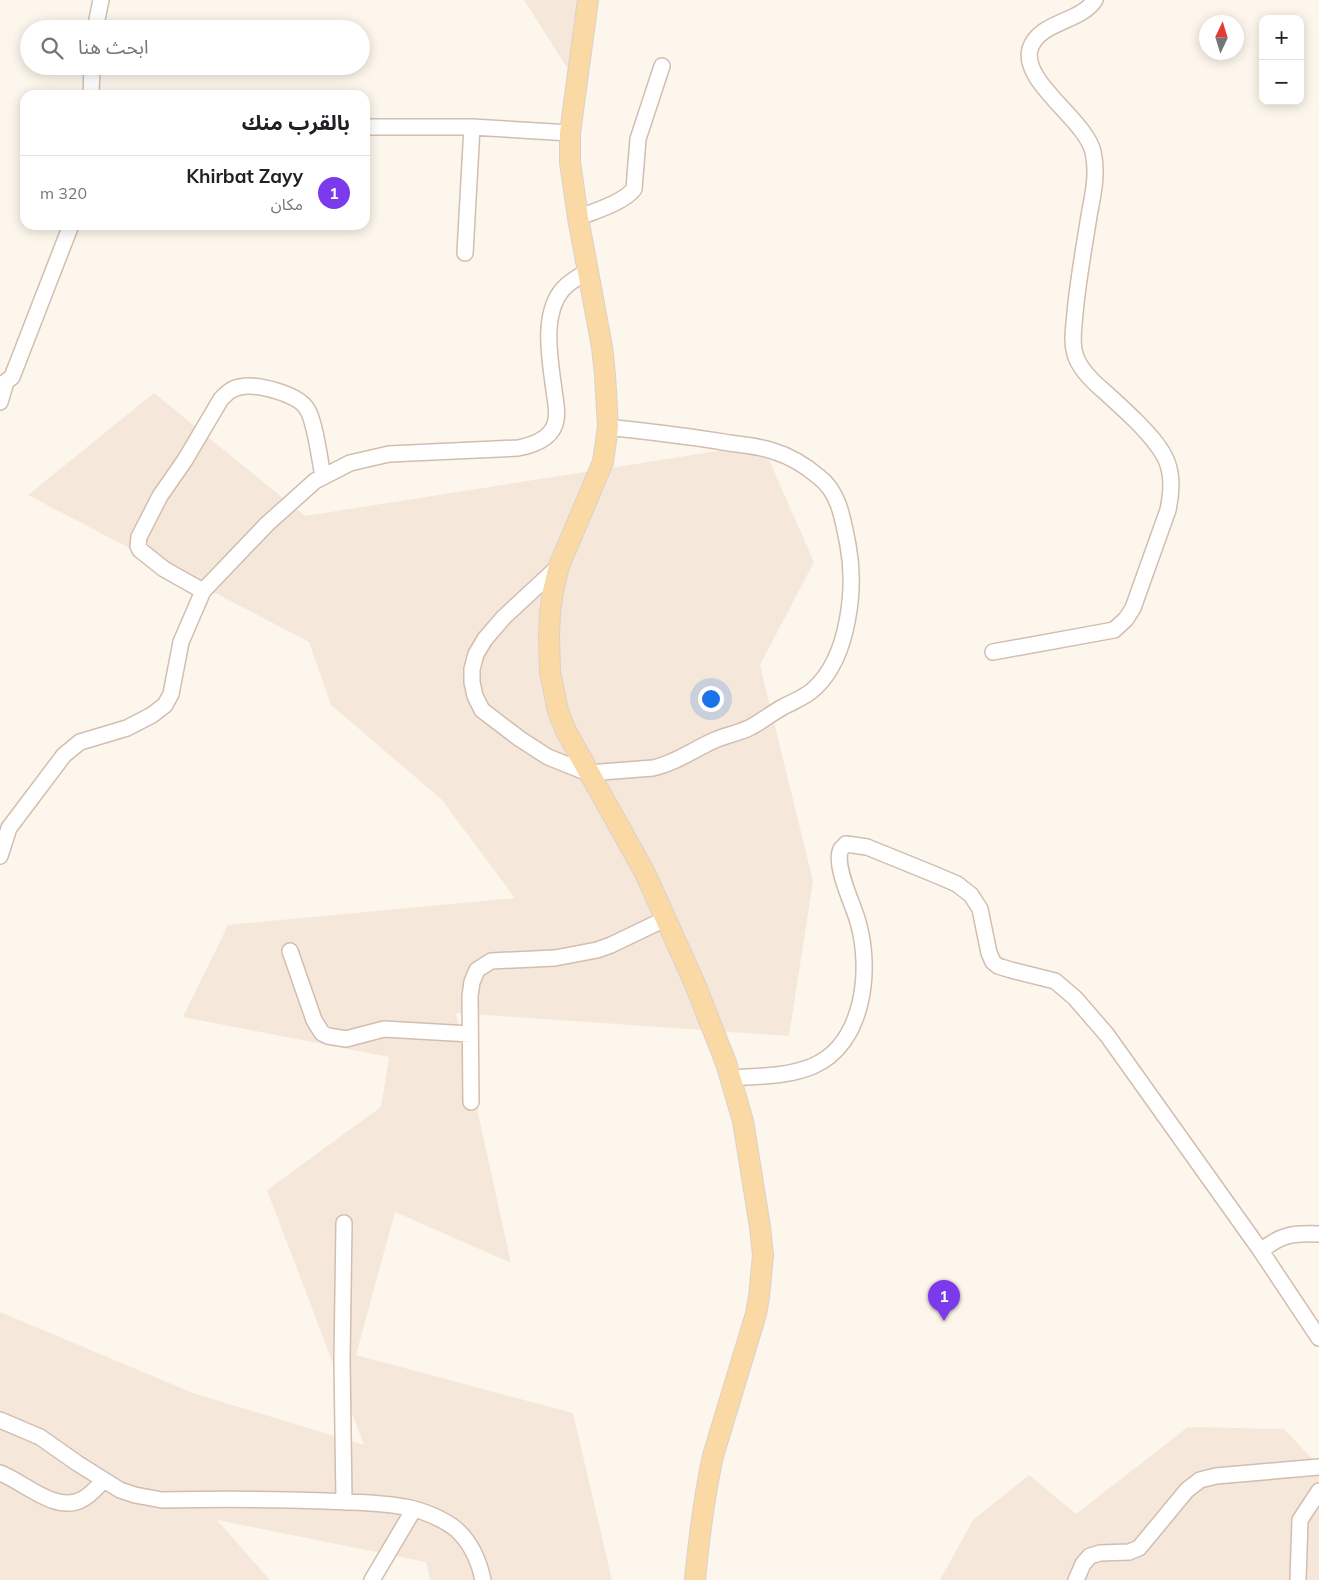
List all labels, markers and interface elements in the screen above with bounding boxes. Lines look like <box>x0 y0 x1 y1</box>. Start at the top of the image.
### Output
north arrow <box>1199 15 1244 60</box>
map controls <box>1259 15 1304 105</box>
button: + <box>1259 15 1304 60</box>
search box <box>20 20 370 75</box>
icon: search <box>38 34 66 62</box>
text: ابحث هنا <box>78 35 148 59</box>
button: − <box>1259 60 1304 105</box>
text: بالقرب منك <box>242 109 350 135</box>
text: Khirbat Zayy <box>186 164 303 188</box>
text: 320 m <box>40 183 87 203</box>
text: 1 <box>329 183 339 203</box>
text: مكان <box>271 194 303 214</box>
your location <box>698 686 724 712</box>
pin: 1 <box>928 1280 960 1321</box>

